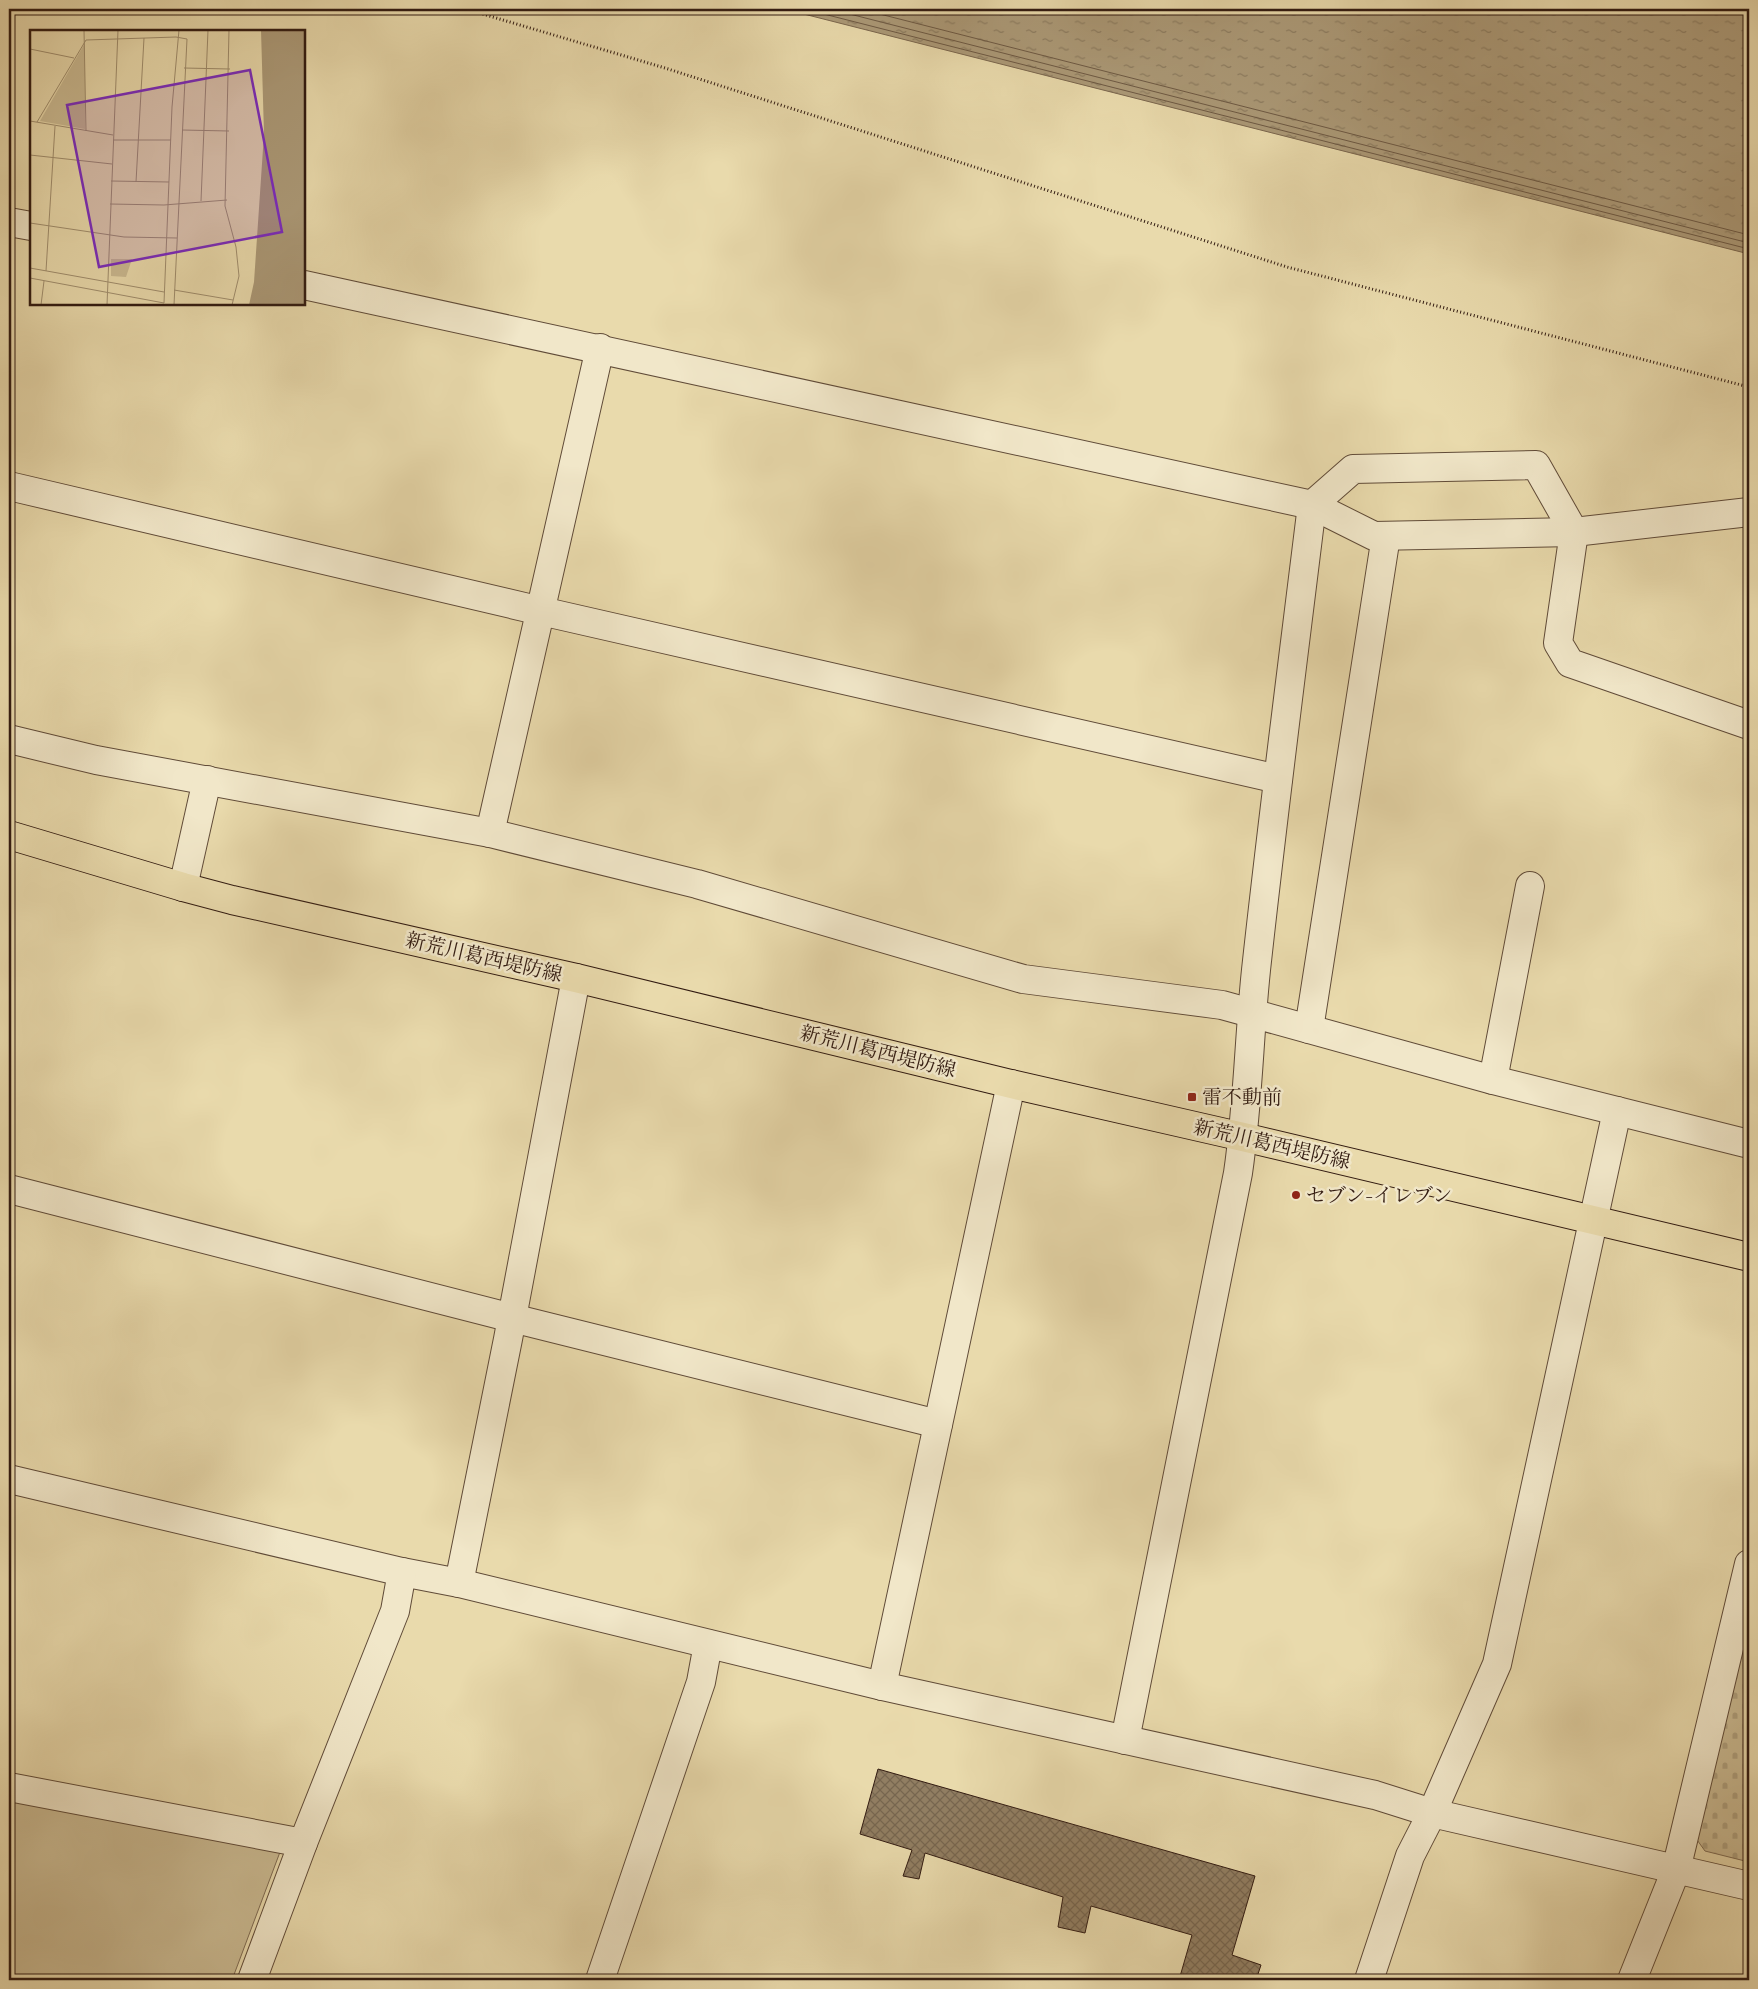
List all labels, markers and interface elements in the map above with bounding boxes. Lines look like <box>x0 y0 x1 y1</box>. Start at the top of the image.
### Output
inset map <box>30 30 305 305</box>
street label: 新荒川葛西堤防線 <box>403 928 564 989</box>
street label: 新荒川葛西堤防線 <box>797 1021 958 1084</box>
place label: 雷不動前 <box>1202 1086 1282 1111</box>
marker: 雷不動前 <box>1186 1091 1198 1103</box>
street label: 新荒川葛西堤防線 <box>1191 1115 1352 1176</box>
place label: セブン-イレブン <box>1306 1184 1452 1209</box>
marker: セブン-イレブン <box>1290 1189 1302 1201</box>

